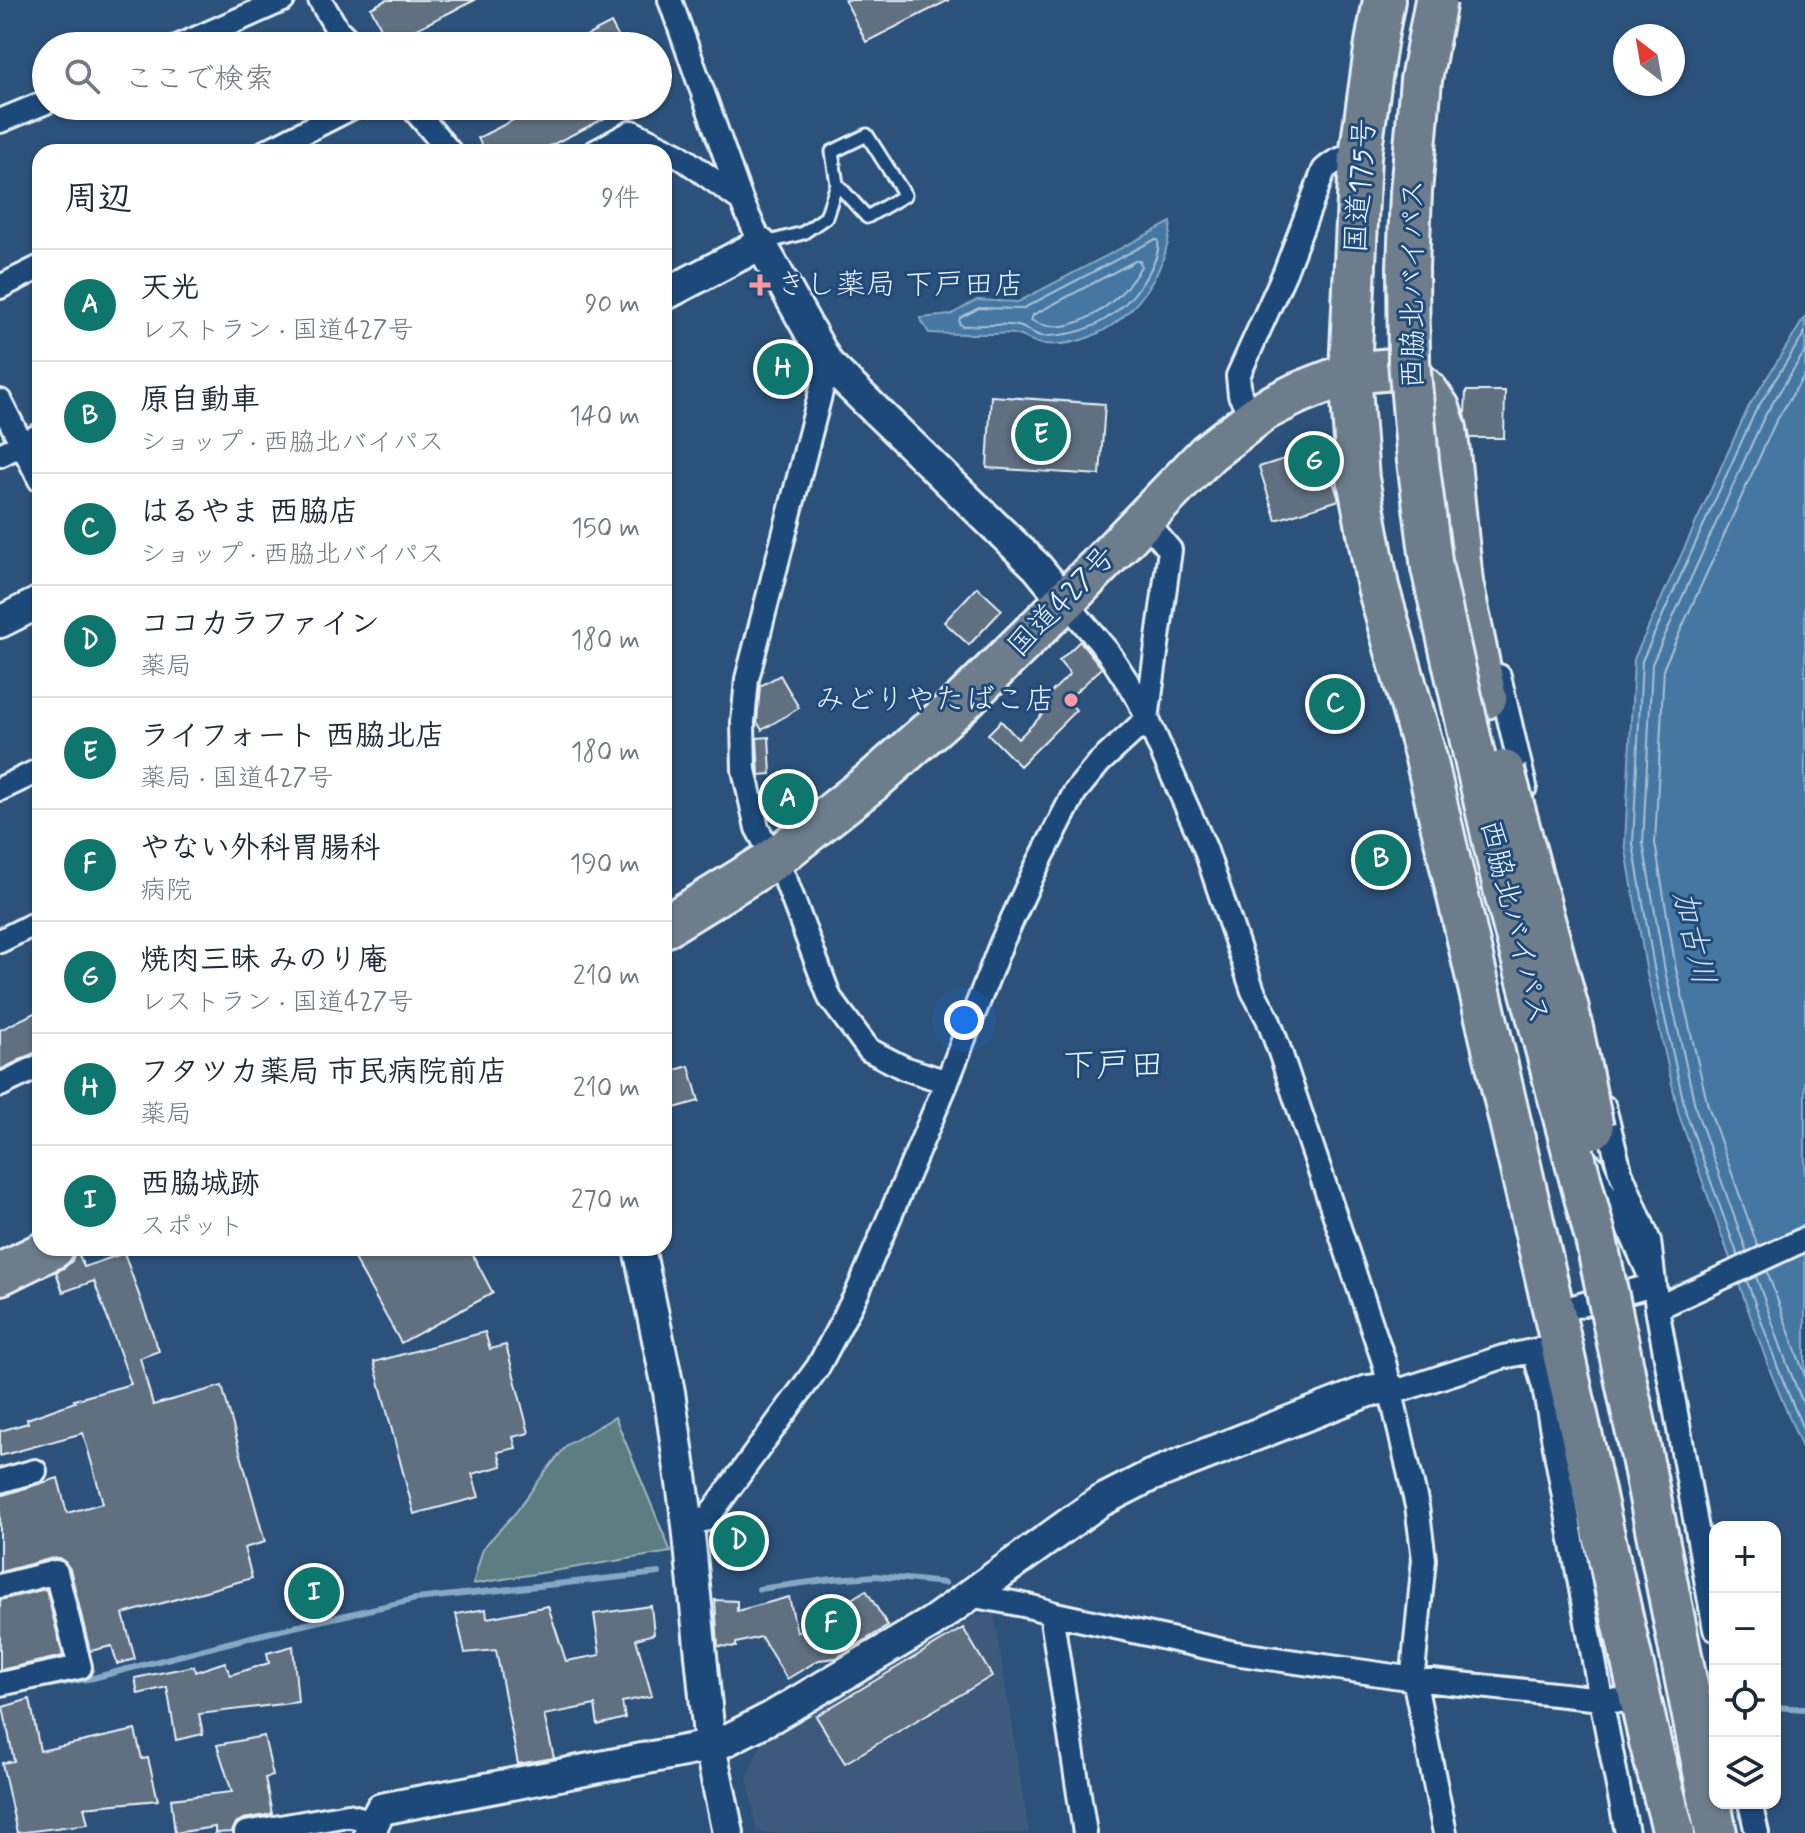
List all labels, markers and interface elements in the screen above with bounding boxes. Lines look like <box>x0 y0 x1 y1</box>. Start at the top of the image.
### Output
north arrow <box>1613 24 1685 96</box>
search box <box>32 32 672 120</box>
icon: search <box>60 54 104 98</box>
text: ここで検索 <box>124 60 274 99</box>
street label: 国道175号 <box>1337 117 1385 255</box>
text: 周辺 <box>64 177 132 222</box>
street label: 西脇北バイパス <box>1394 179 1433 389</box>
text: 9件 <box>601 182 640 216</box>
place label: きし薬局 下戸田店 <box>776 266 1024 305</box>
text: 天光 <box>140 269 200 308</box>
marker: きし薬局 下戸田店 <box>751 276 769 294</box>
text: A <box>81 288 99 322</box>
text: 90 m <box>585 288 640 322</box>
text: レストラン · 国道427号 <box>140 314 413 348</box>
pin: H <box>757 339 809 399</box>
text: 原自動車 <box>140 381 260 420</box>
text: B <box>82 400 98 434</box>
text: 140 m <box>569 400 640 434</box>
pin: E <box>1015 405 1067 465</box>
text: ショップ · 西脇北バイパス <box>140 426 444 460</box>
pin: G <box>1288 431 1340 491</box>
text: はるやま 西脇店 <box>140 493 359 532</box>
text: C <box>81 512 99 546</box>
text: 150 m <box>571 512 640 546</box>
text: ショップ · 西脇北バイパス <box>140 538 444 572</box>
street label: 国道427号 <box>999 538 1125 666</box>
text: ココカラファイン <box>140 605 380 644</box>
text: D <box>81 624 99 658</box>
text: 180 m <box>571 624 640 658</box>
text: 薬局 <box>140 650 192 684</box>
pin: C <box>1309 674 1361 734</box>
place label: みどりやたばこ店 <box>815 681 1055 720</box>
marker: みどりやたばこ店 <box>1062 691 1080 709</box>
text: ライフォート 西脇北店 <box>140 717 445 756</box>
text: E <box>82 736 98 770</box>
text: 180 m <box>571 736 640 770</box>
text: 薬局 · 国道427号 <box>140 762 333 796</box>
pin: A <box>762 769 814 829</box>
street label: 西脇北バイパス <box>1470 816 1558 1028</box>
text: やない外科胃腸科 <box>140 829 380 868</box>
pin: B <box>1355 830 1407 890</box>
text: F <box>83 848 97 882</box>
text: 190 m <box>570 848 640 882</box>
text: 病院 <box>140 874 192 908</box>
water label: 加古川 <box>1662 886 1724 990</box>
text: 焼肉三昧 みのり庵 <box>140 941 388 980</box>
text: G <box>81 960 99 994</box>
text: 210 m <box>573 960 640 994</box>
text: レストラン · 国道427号 <box>140 986 413 1020</box>
your location <box>944 1000 984 1040</box>
district label: 下戸田 <box>1062 1044 1164 1089</box>
text: フタツカ薬局 市民病院前店 <box>140 1053 508 1092</box>
text: H <box>82 1072 98 1106</box>
text: 210 m <box>573 1072 640 1106</box>
text: 薬局 <box>140 1098 192 1132</box>
text: 西脇城跡 <box>140 1165 260 1204</box>
text: I <box>83 1184 97 1218</box>
text: 270 m <box>571 1184 640 1218</box>
text: スポット <box>140 1210 244 1244</box>
pin: D <box>713 1511 765 1571</box>
map controls <box>1709 1521 1781 1809</box>
button: + <box>1709 1521 1781 1593</box>
pin: I <box>288 1563 340 1623</box>
button: − <box>1709 1593 1781 1665</box>
pin: F <box>805 1594 857 1654</box>
button: locate <box>1709 1665 1781 1737</box>
button: layers <box>1709 1737 1781 1809</box>

